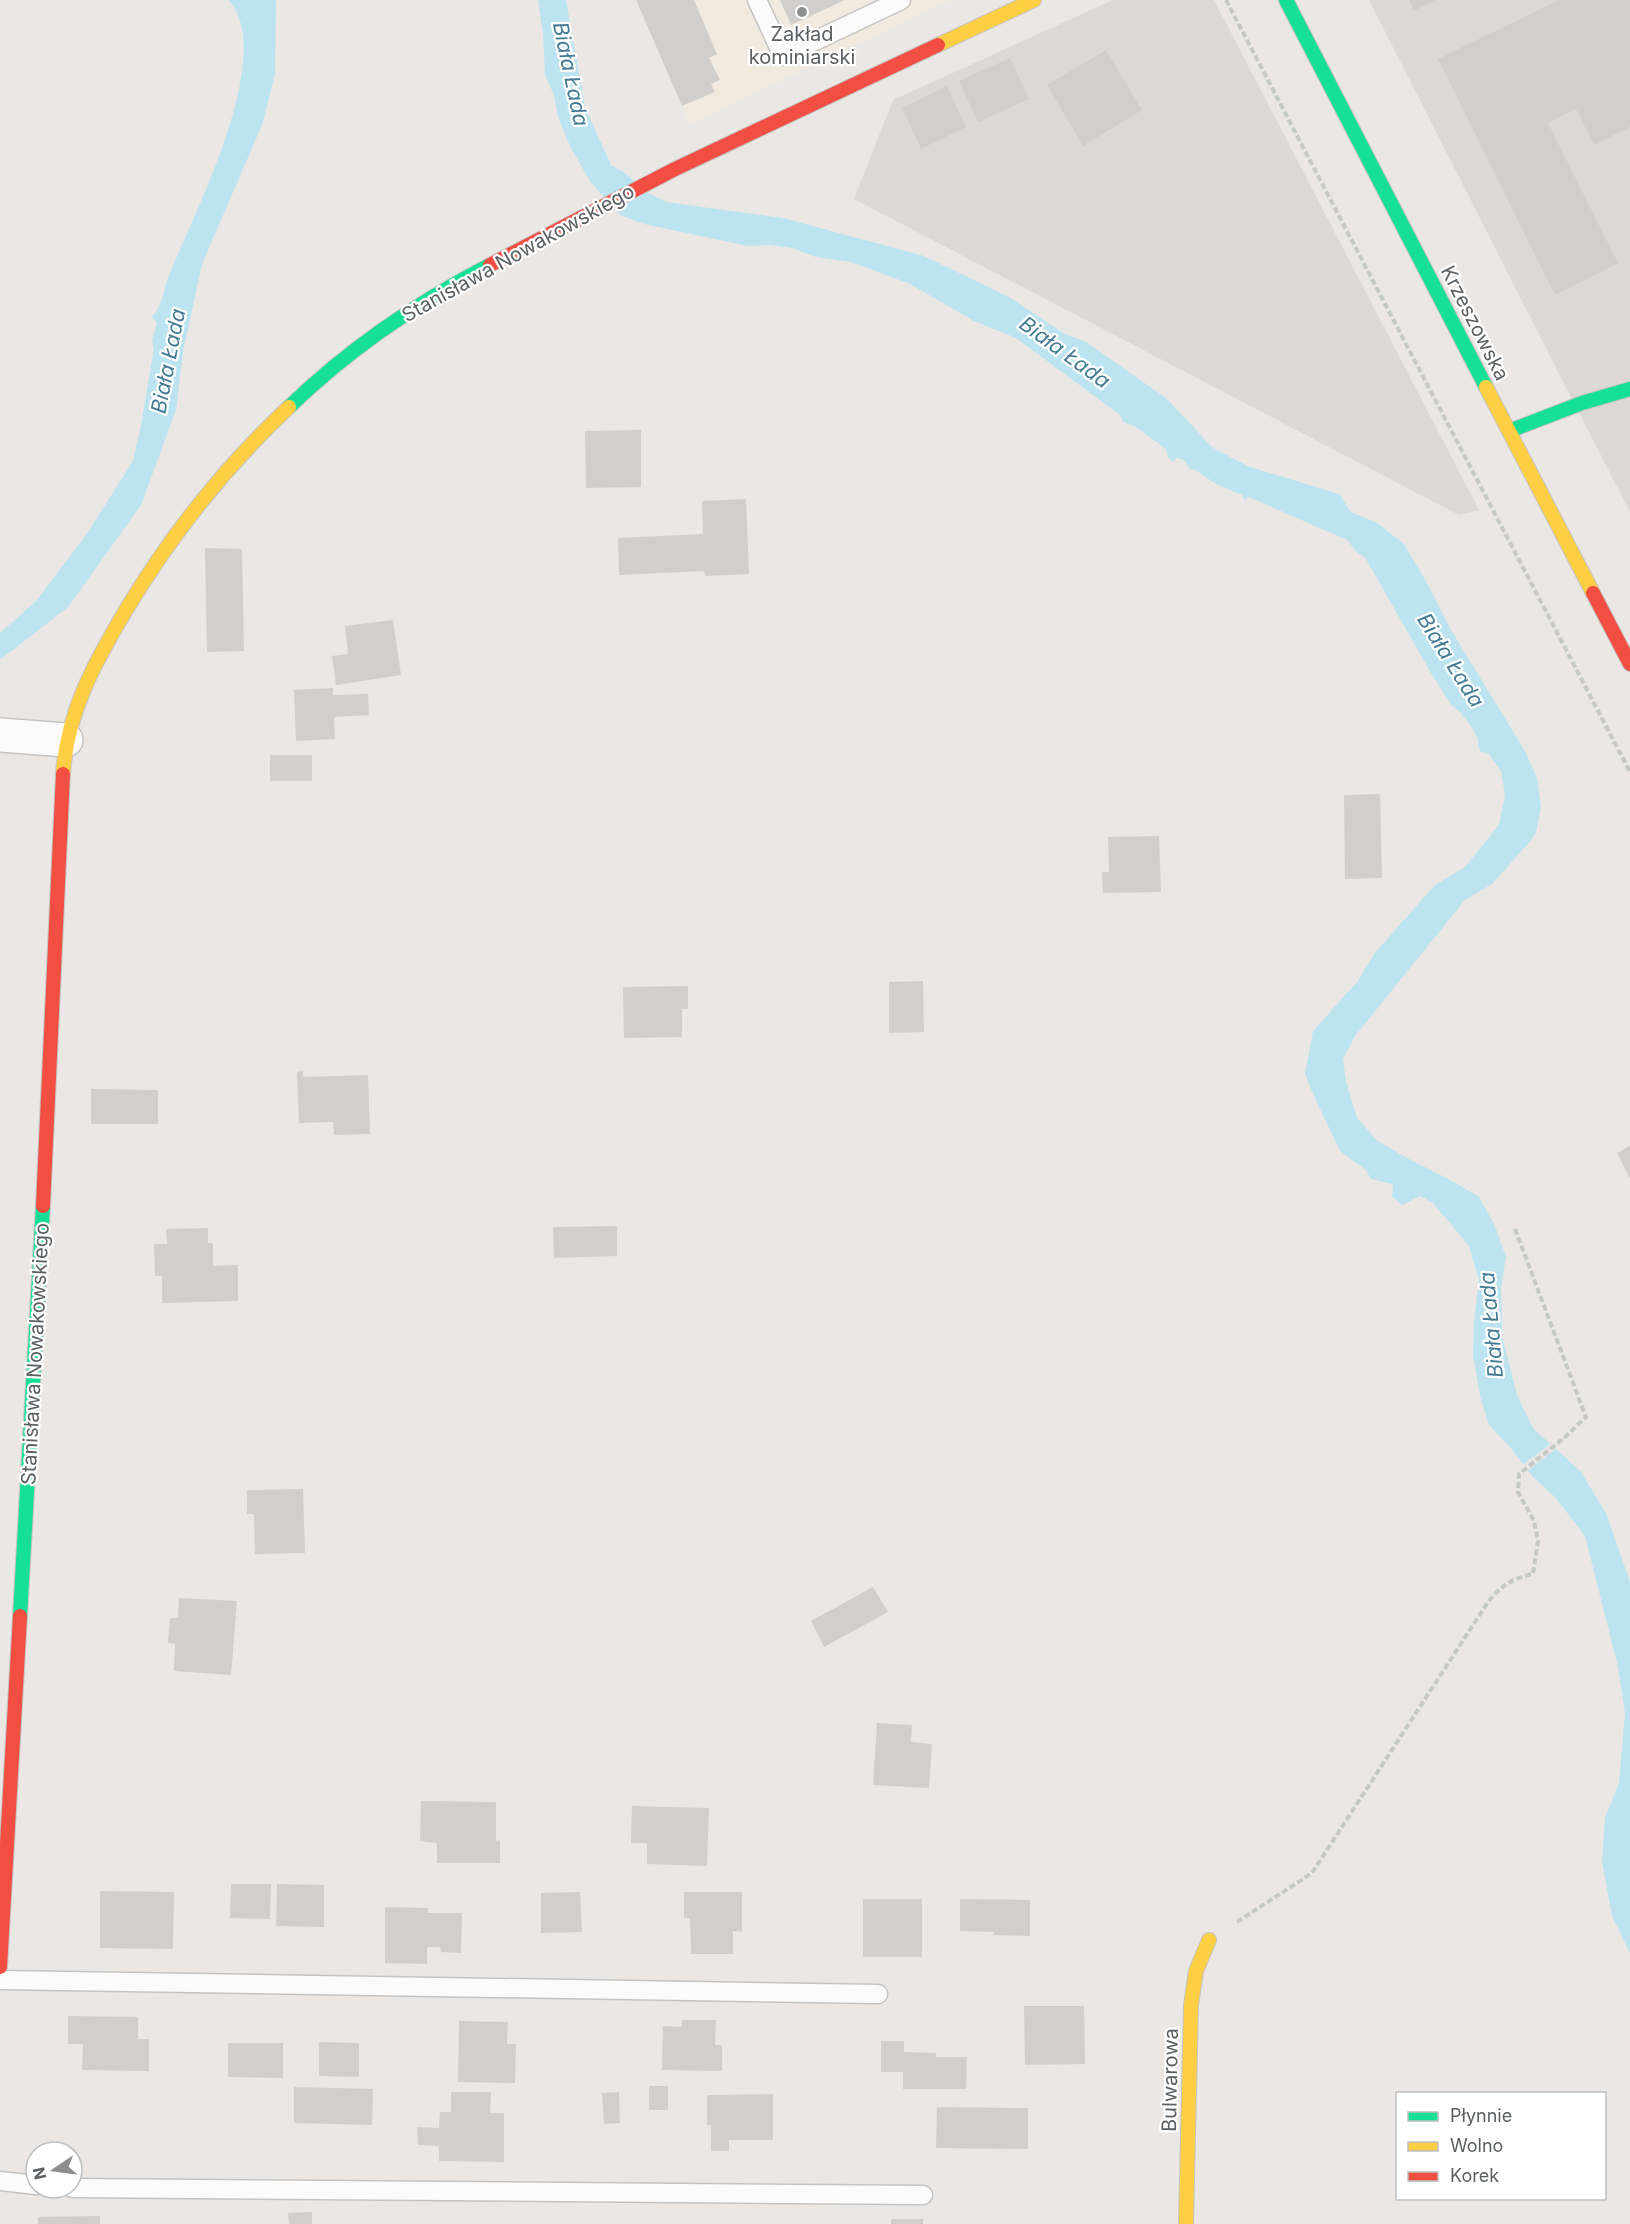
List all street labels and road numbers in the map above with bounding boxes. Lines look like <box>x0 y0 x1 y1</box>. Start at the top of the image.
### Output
street label: Stanisława Nowakowskiego <box>397 179 639 327</box>
street label: Krzeszowska <box>1436 262 1514 384</box>
street label: Stanisława Nowakowskiego <box>16 1222 54 1486</box>
street label: Bulwarowa <box>1157 2028 1183 2132</box>

